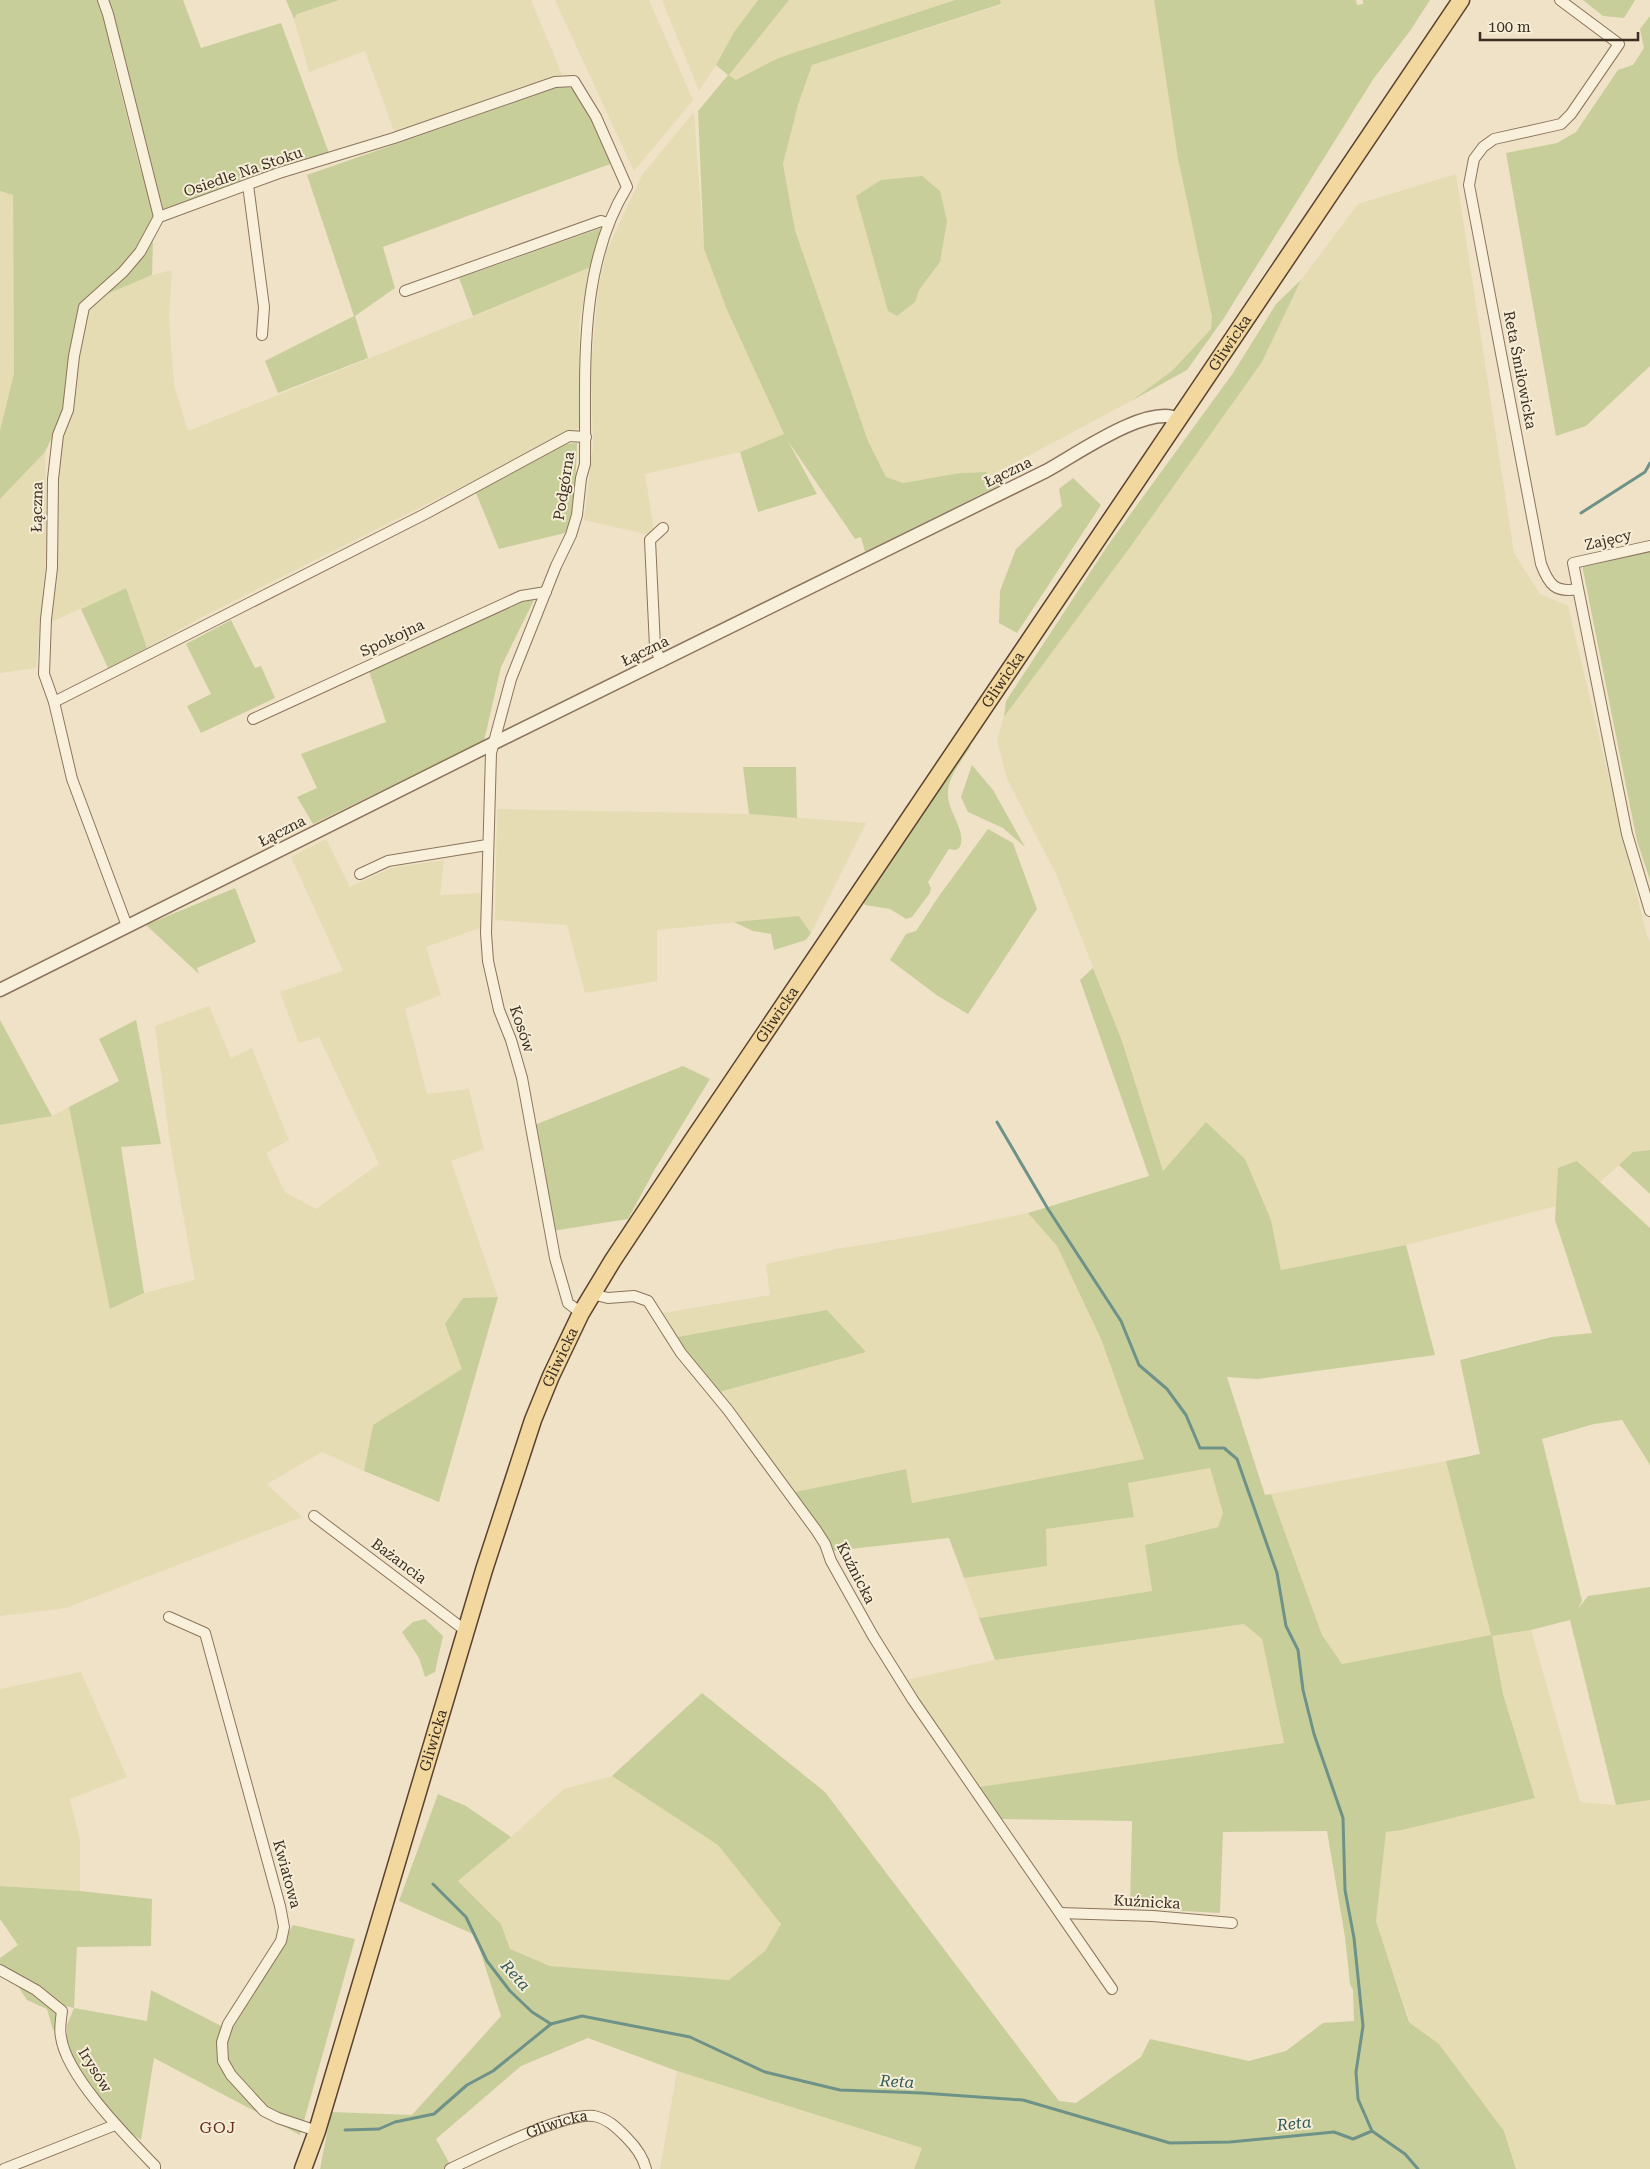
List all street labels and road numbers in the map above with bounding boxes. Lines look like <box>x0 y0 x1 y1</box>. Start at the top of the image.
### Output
street label: Osiedle Na Stoku <box>181 143 306 201</box>
street label: Reta Śmiłowicka <box>1500 309 1541 431</box>
street label: Gliwicka <box>1205 312 1255 374</box>
street label: Podgórna <box>550 450 578 522</box>
street label: Łączna <box>981 453 1035 491</box>
street label: Łączna <box>28 482 46 532</box>
street label: Zajęcy <box>1583 526 1633 554</box>
street label: Spokojna <box>357 615 427 661</box>
street label: Łączna <box>618 632 672 670</box>
street label: Gliwicka <box>978 648 1028 711</box>
street label: Łączna <box>255 811 309 851</box>
street label: Gliwicka <box>752 983 802 1046</box>
street label: Kosów <box>506 1003 539 1055</box>
street label: Gliwicka <box>538 1325 582 1390</box>
street label: Bażancia <box>368 1534 430 1588</box>
street label: Kuźnicka <box>833 1539 879 1607</box>
street label: Gliwicka <box>416 1707 451 1774</box>
street label: Kwiatowa <box>269 1838 305 1910</box>
street label: Kuźnicka <box>1113 1891 1181 1913</box>
street label: Irysów <box>74 2044 116 2096</box>
street label: Gliwicka <box>523 2107 589 2142</box>

